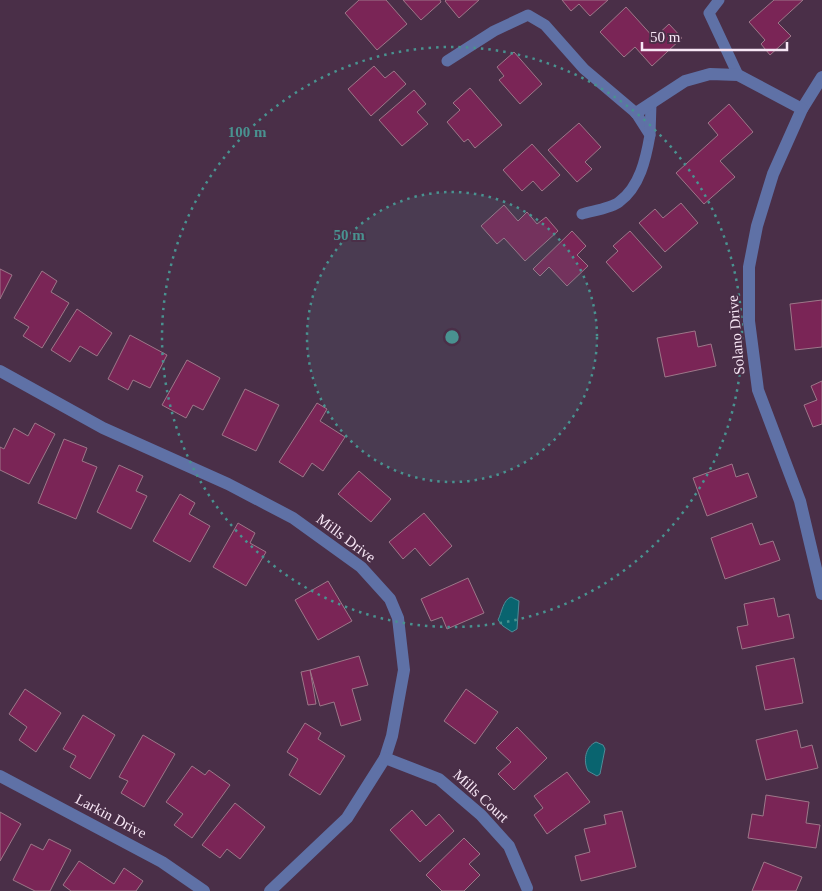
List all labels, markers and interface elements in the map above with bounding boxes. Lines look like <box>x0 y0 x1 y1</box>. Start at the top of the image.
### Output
scale bar <box>642 20 787 52</box>
text: 50 m <box>650 29 681 45</box>
text: 100 m <box>228 124 267 140</box>
text: 50 m <box>333 227 365 243</box>
street label: Solano Drive <box>725 294 747 375</box>
centre of rings <box>443 328 461 346</box>
street label: Mills Drive <box>313 511 379 566</box>
street label: Mills Court <box>450 766 513 826</box>
street label: Larkin Drive <box>73 791 149 842</box>

